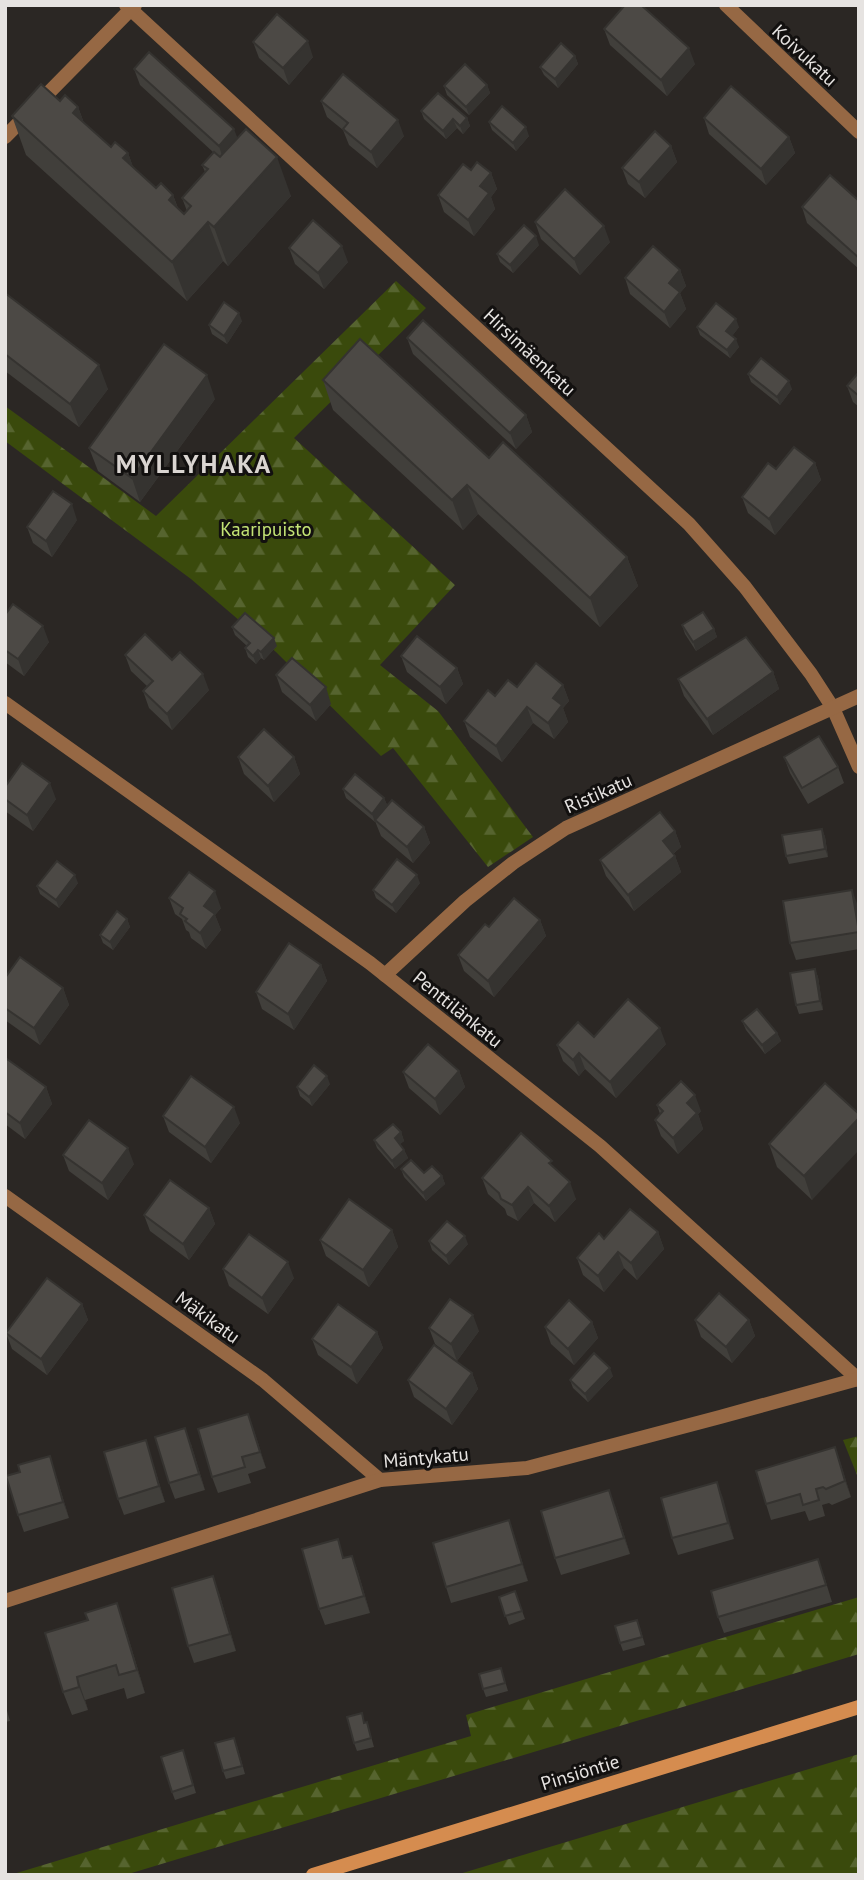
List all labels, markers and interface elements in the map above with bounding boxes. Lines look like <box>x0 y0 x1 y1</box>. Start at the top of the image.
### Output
street label: Koivukatu <box>767 19 843 91</box>
street label: Hirsimäenkatu <box>479 303 581 401</box>
district label: MYLLYHAKA <box>116 447 272 480</box>
park label: Kaaripuisto <box>220 517 312 541</box>
street label: Ristikatu <box>561 768 635 818</box>
street label: Penttilänkatu <box>408 966 508 1052</box>
street label: Mäkikatu <box>171 1286 245 1348</box>
street label: Mäntykatu <box>382 1441 470 1473</box>
street label: Pinsiöntie <box>538 1749 622 1795</box>

